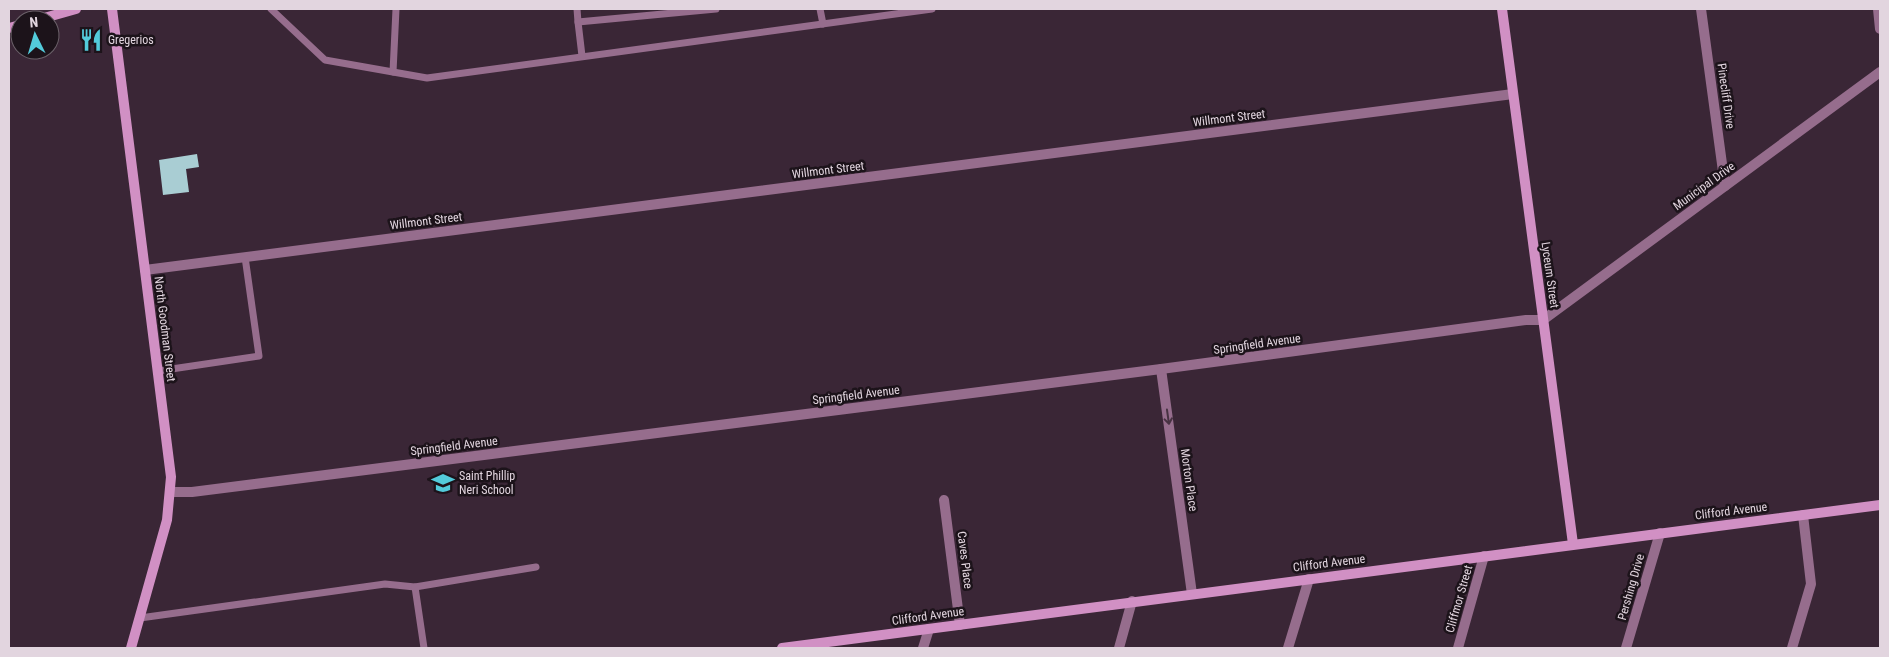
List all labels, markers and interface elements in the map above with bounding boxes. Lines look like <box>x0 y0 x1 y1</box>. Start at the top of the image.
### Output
north arrow <box>10 10 60 60</box>
text: N <box>29 14 39 30</box>
restaurant icon: Gregerios <box>78 27 104 53</box>
place label: Gregerios <box>108 33 154 47</box>
street label: Pinecliff Drive <box>1714 62 1738 130</box>
street label: Willmont Street <box>1192 107 1266 129</box>
street label: Willmont Street <box>791 159 865 181</box>
street label: Municipal Drive <box>1670 159 1738 213</box>
street label: Willmont Street <box>389 210 463 232</box>
street label: Lyceum Street <box>1538 241 1562 309</box>
street label: North Goodman Street <box>152 276 178 383</box>
street label: Springfield Avenue <box>1213 331 1302 357</box>
street label: Springfield Avenue <box>812 383 901 407</box>
one-way arrow <box>1163 409 1173 425</box>
street label: Springfield Avenue <box>410 434 499 458</box>
street label: Morton Place <box>1178 448 1200 513</box>
place label: Saint Phillip Neri School <box>459 469 515 497</box>
school or university icon: Saint Phillip Neri School <box>430 470 456 496</box>
street label: Clifford Avenue <box>1694 500 1768 522</box>
street label: Caves Place <box>955 531 976 590</box>
street label: Clifford Avenue <box>1292 552 1366 574</box>
street label: Pershing Drive <box>1615 552 1647 622</box>
street label: Cliffmor Street <box>1443 563 1475 634</box>
street label: Clifford Avenue <box>891 604 965 628</box>

